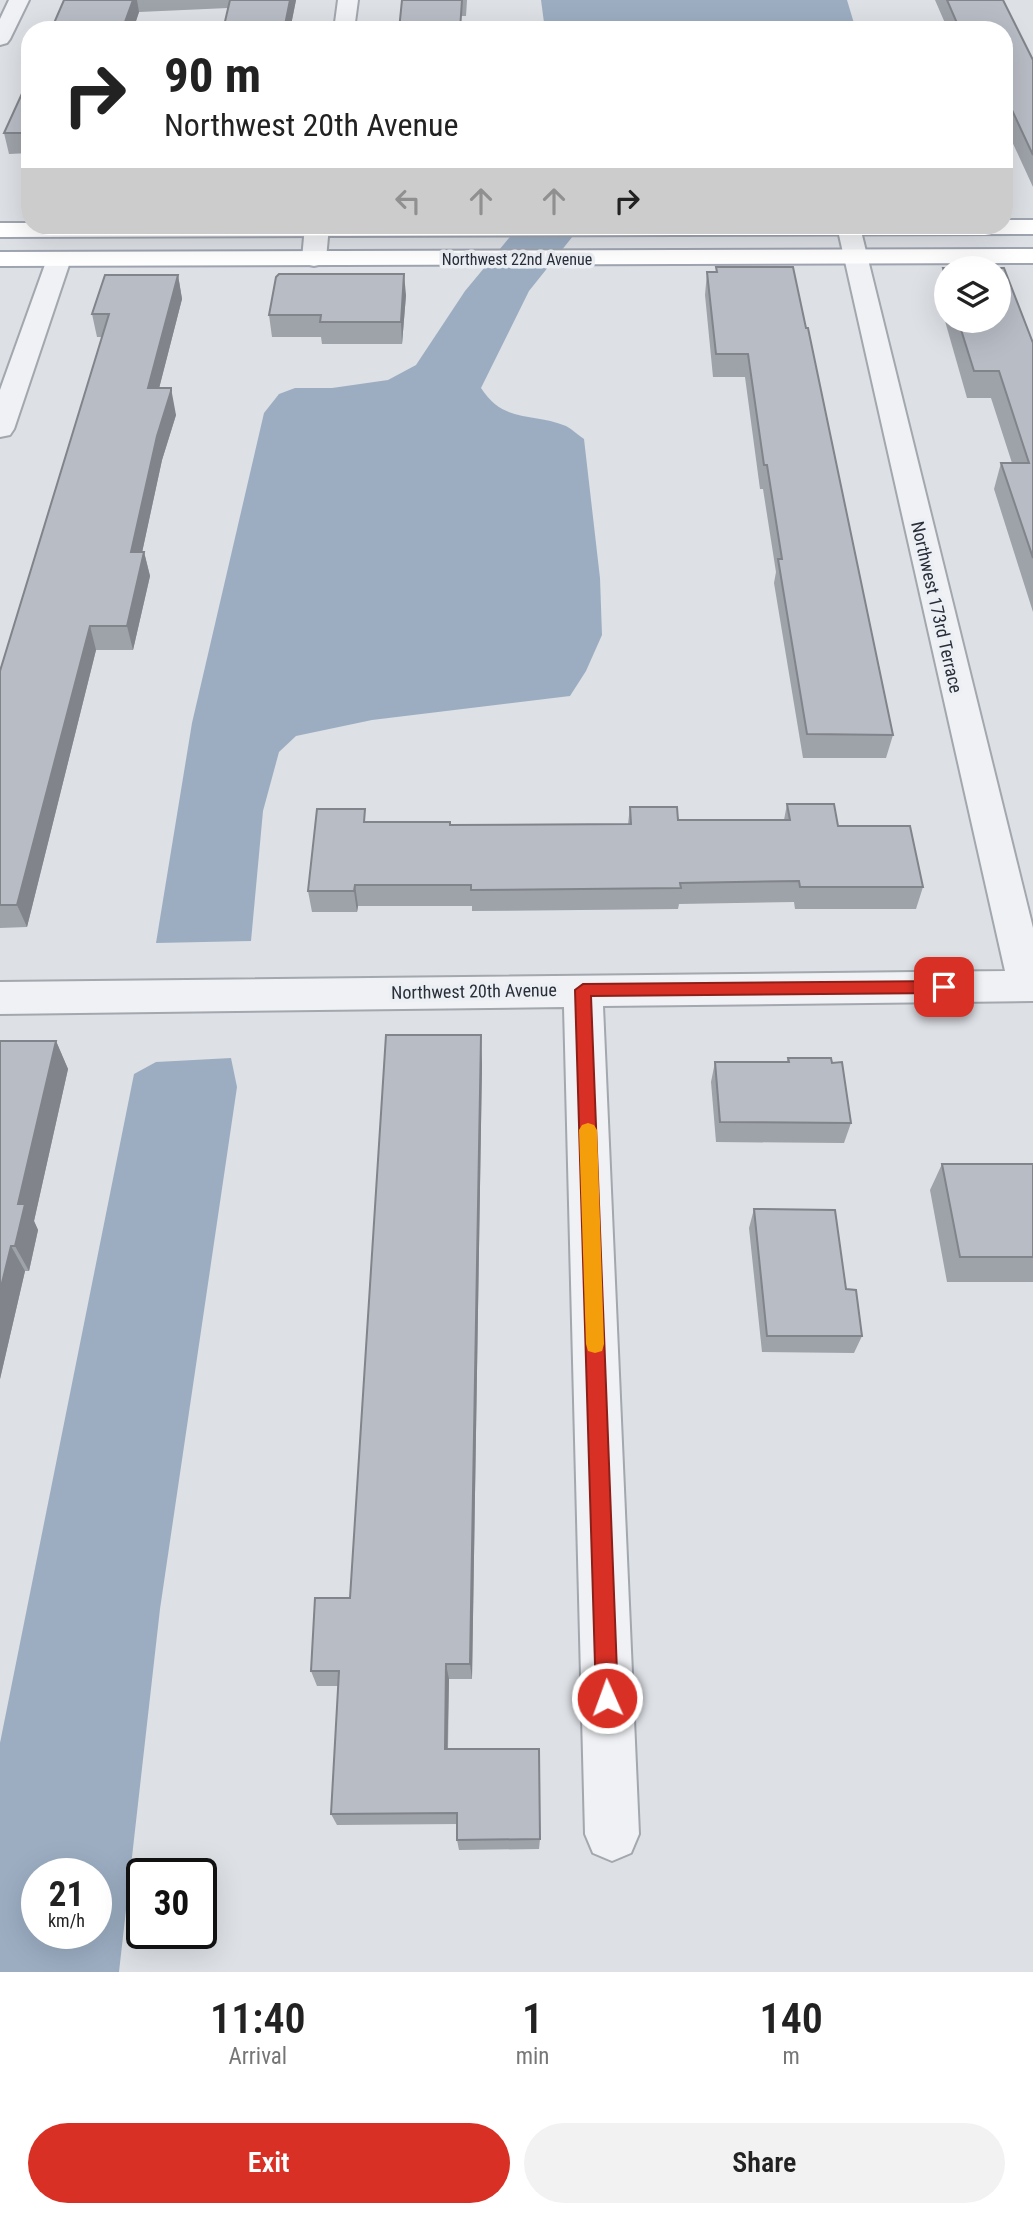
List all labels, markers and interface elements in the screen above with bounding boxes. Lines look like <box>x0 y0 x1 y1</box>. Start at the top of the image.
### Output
text: 90 m <box>164 47 261 104</box>
icon: right <box>49 49 140 140</box>
text: Northwest 20th Avenue <box>164 106 459 144</box>
icon: left <box>389 182 427 220</box>
icon: ahead <box>462 182 500 220</box>
icon: ahead <box>535 182 573 220</box>
icon: right <box>608 182 646 220</box>
street label: Northwest 22nd Avenue <box>442 250 592 269</box>
map controls <box>934 256 1011 333</box>
button: layers <box>934 256 1011 333</box>
street label: Northwest 173rd Terrace <box>907 519 967 695</box>
pin <box>914 957 974 1017</box>
icon: arrive <box>925 968 963 1006</box>
street label: Northwest 20th Avenue <box>391 979 557 1003</box>
position arrow <box>570 1661 644 1735</box>
speed limit sign: 30 <box>126 1858 217 1949</box>
text: 21 <box>49 1874 84 1915</box>
text: km/h <box>48 1910 85 1931</box>
text: 11:40 <box>210 1994 306 2043</box>
text: 1 <box>522 1994 543 2043</box>
text: 140 <box>760 1994 823 2043</box>
text: Arrival <box>229 2043 287 2070</box>
text: min <box>516 2043 549 2070</box>
text: m <box>783 2043 800 2070</box>
button: Exit <box>28 2123 510 2203</box>
button: Share <box>524 2123 1005 2203</box>

